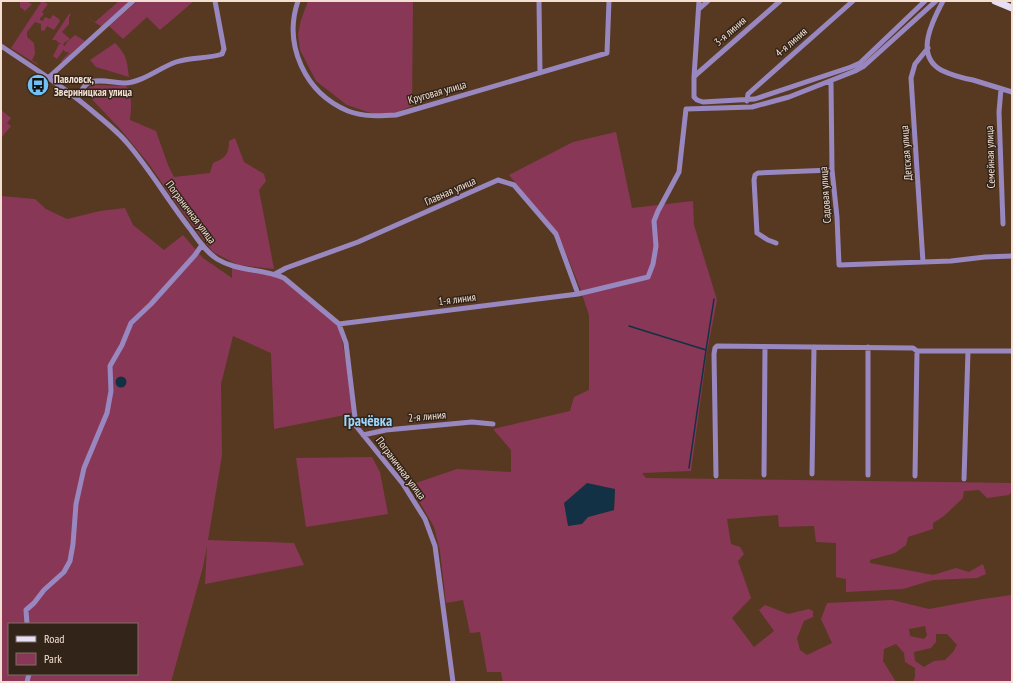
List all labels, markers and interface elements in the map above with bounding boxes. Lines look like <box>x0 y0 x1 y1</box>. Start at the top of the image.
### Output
street label: 3-я линия <box>711 13 749 49</box>
street label: 4-я линия <box>772 24 810 60</box>
bus stop icon: Павловск, Звериницкая улица <box>25 72 51 98</box>
place label: Павловск, Звериницкая улица <box>54 72 133 99</box>
street label: Круговая улица <box>406 77 468 107</box>
street label: Детская улица <box>897 125 915 181</box>
street label: Семейная улица <box>982 125 998 189</box>
street label: Садовая улица <box>816 166 834 224</box>
street label: Главная улица <box>422 174 478 208</box>
street label: Пограничная улица <box>163 178 219 246</box>
street label: 1-я линия <box>437 290 477 308</box>
street label: 2-я линия <box>408 407 446 425</box>
district label: Грачёвка <box>344 411 392 430</box>
street label: Пограничная улица <box>373 434 429 502</box>
legend <box>8 623 138 675</box>
text: Road <box>44 631 64 646</box>
text: Park <box>44 651 62 666</box>

